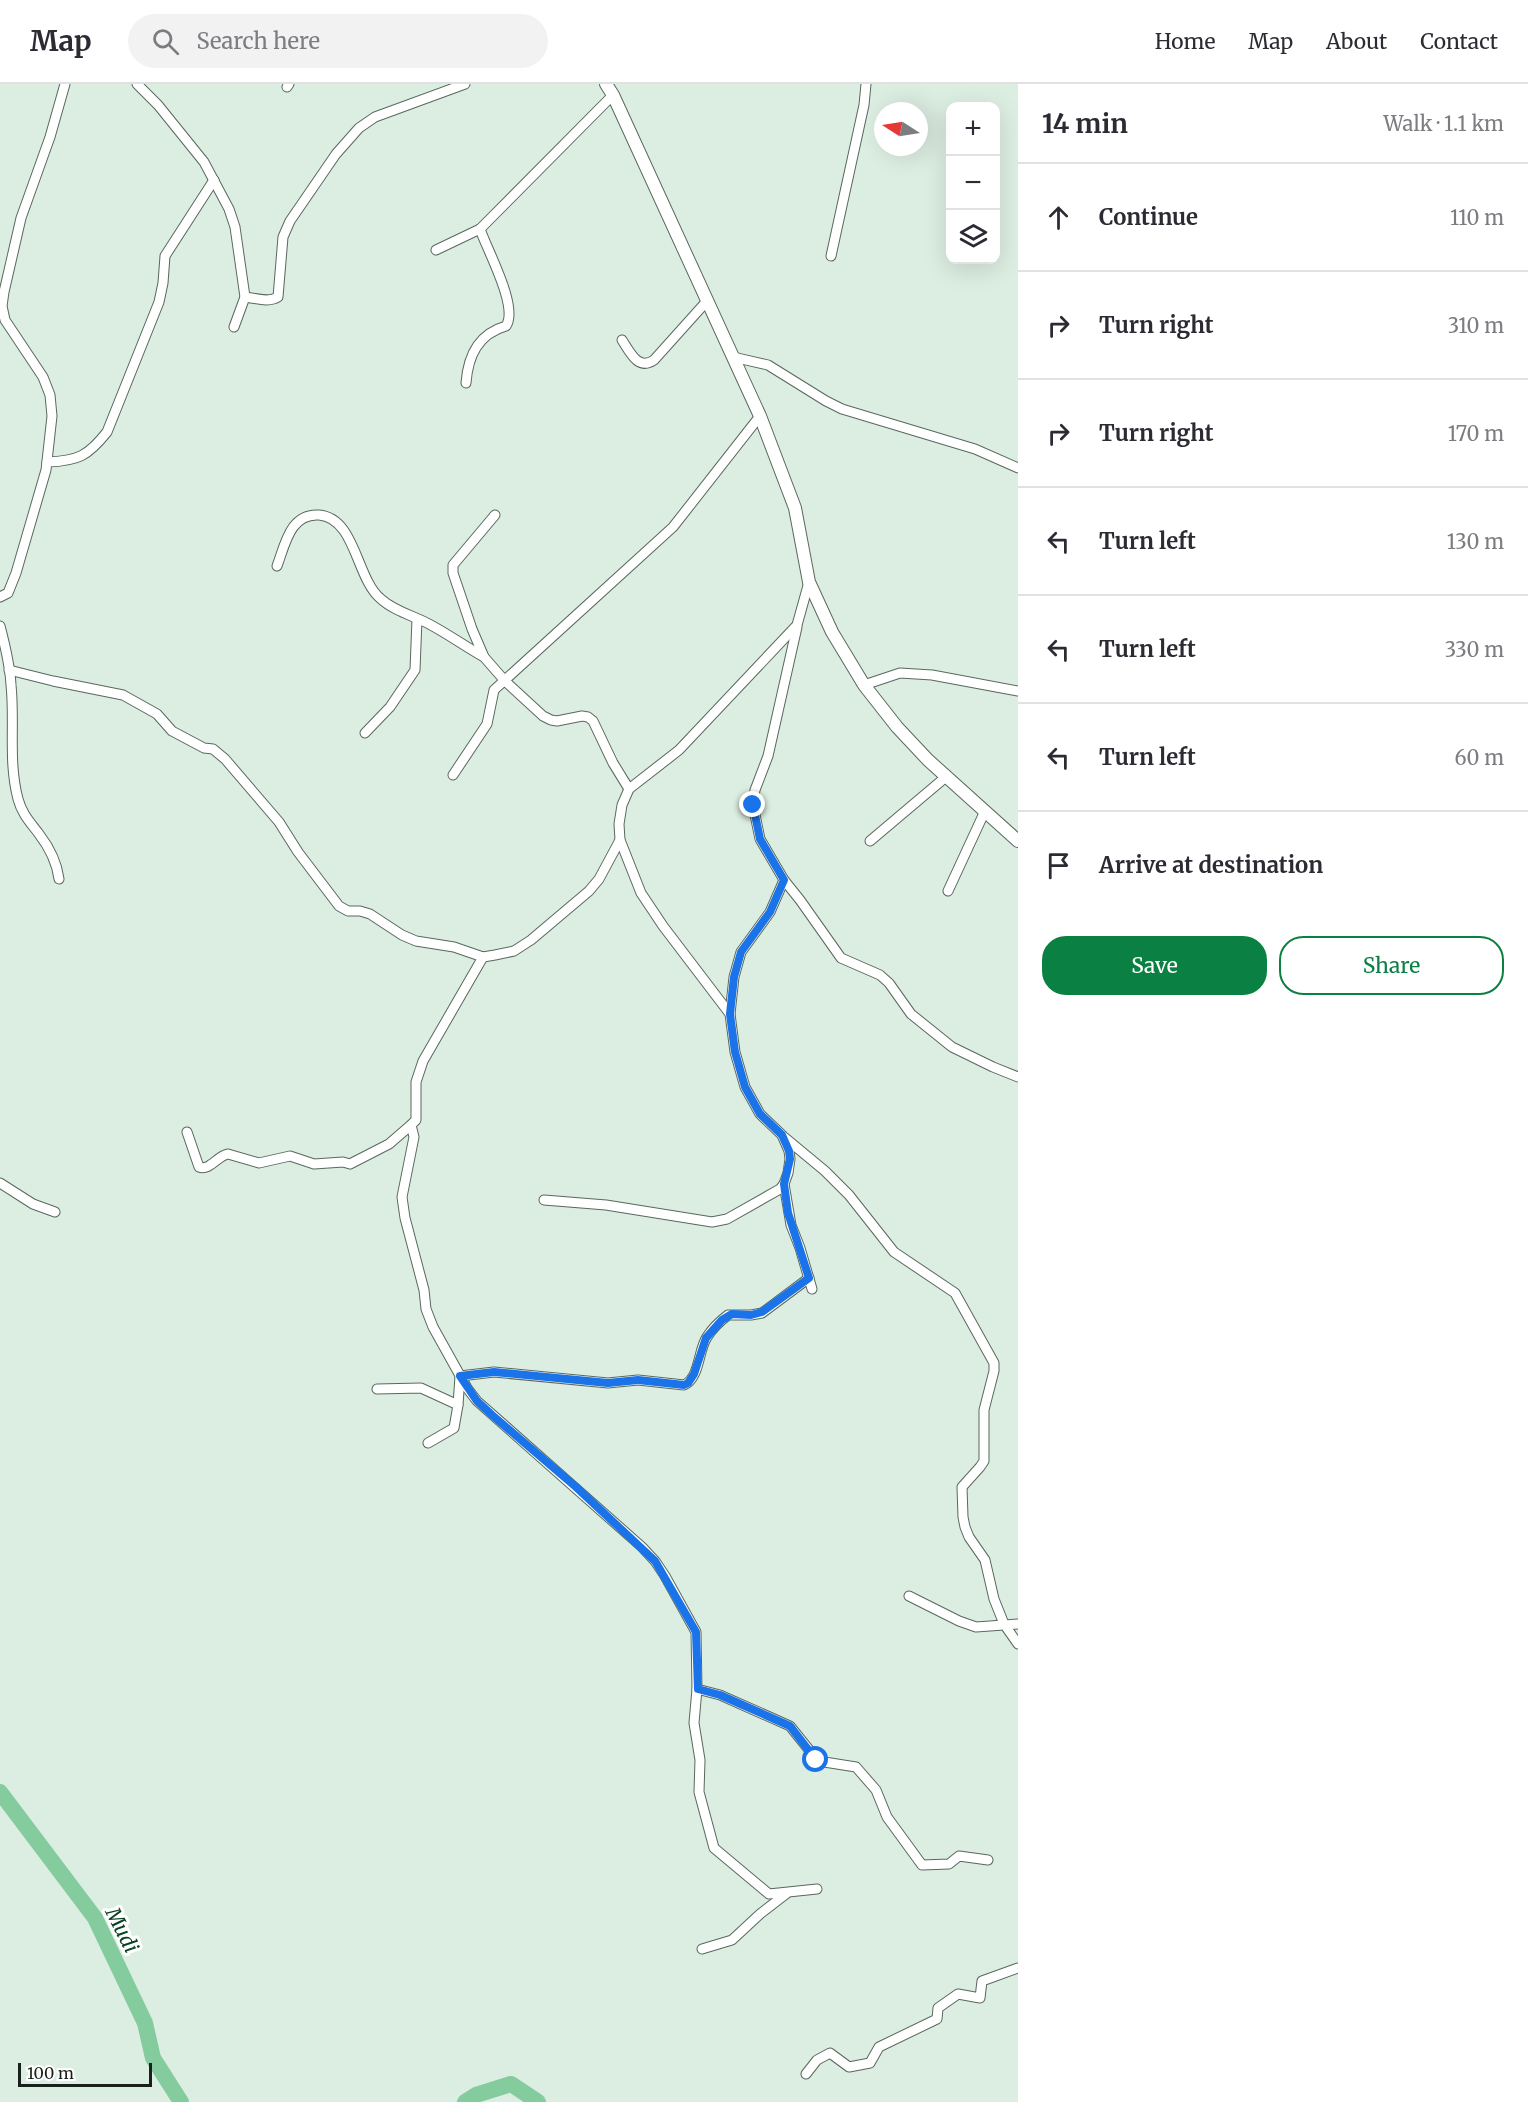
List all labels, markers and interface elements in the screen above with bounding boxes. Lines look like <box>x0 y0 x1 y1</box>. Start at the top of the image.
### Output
search box <box>128 14 548 68</box>
text: Map <box>30 23 92 59</box>
icon: search <box>149 25 182 58</box>
text: Search here <box>197 27 320 55</box>
text: Home <box>1155 28 1215 55</box>
text: Map <box>1248 28 1293 55</box>
text: About <box>1326 28 1387 55</box>
text: Contact <box>1420 28 1498 55</box>
north arrow <box>874 102 928 156</box>
map controls <box>946 102 1000 264</box>
button: + <box>946 102 1000 156</box>
text: 14 min <box>1042 107 1128 140</box>
text: Walk · 1.1 km <box>1383 111 1504 136</box>
button: − <box>946 156 1000 210</box>
icon: ahead <box>1042 201 1075 234</box>
text: Continue <box>1099 203 1198 231</box>
text: 110 m <box>1450 205 1504 230</box>
button: layers <box>946 210 1000 264</box>
icon: right <box>1042 309 1075 342</box>
text: Turn right <box>1099 311 1213 339</box>
text: 310 m <box>1448 313 1504 338</box>
icon: right <box>1042 417 1075 450</box>
text: Turn right <box>1099 419 1213 447</box>
text: 170 m <box>1448 421 1504 446</box>
icon: left <box>1042 525 1075 558</box>
text: Turn left <box>1099 527 1196 555</box>
text: 130 m <box>1447 529 1504 554</box>
icon: left <box>1042 633 1075 666</box>
text: Turn left <box>1099 635 1196 663</box>
text: 330 m <box>1445 637 1504 662</box>
icon: left <box>1042 741 1075 774</box>
text: Turn left <box>1099 743 1196 771</box>
text: 60 m <box>1454 745 1504 770</box>
route end <box>739 791 765 817</box>
icon: arrive <box>1042 849 1075 882</box>
text: Arrive at destination <box>1099 851 1323 879</box>
button: Save <box>1042 936 1267 995</box>
button: Share <box>1279 936 1504 995</box>
route start <box>802 1746 828 1772</box>
water label: Mudi <box>100 1902 144 1957</box>
scale bar <box>18 2060 152 2088</box>
text: 100 m <box>27 2063 74 2083</box>

